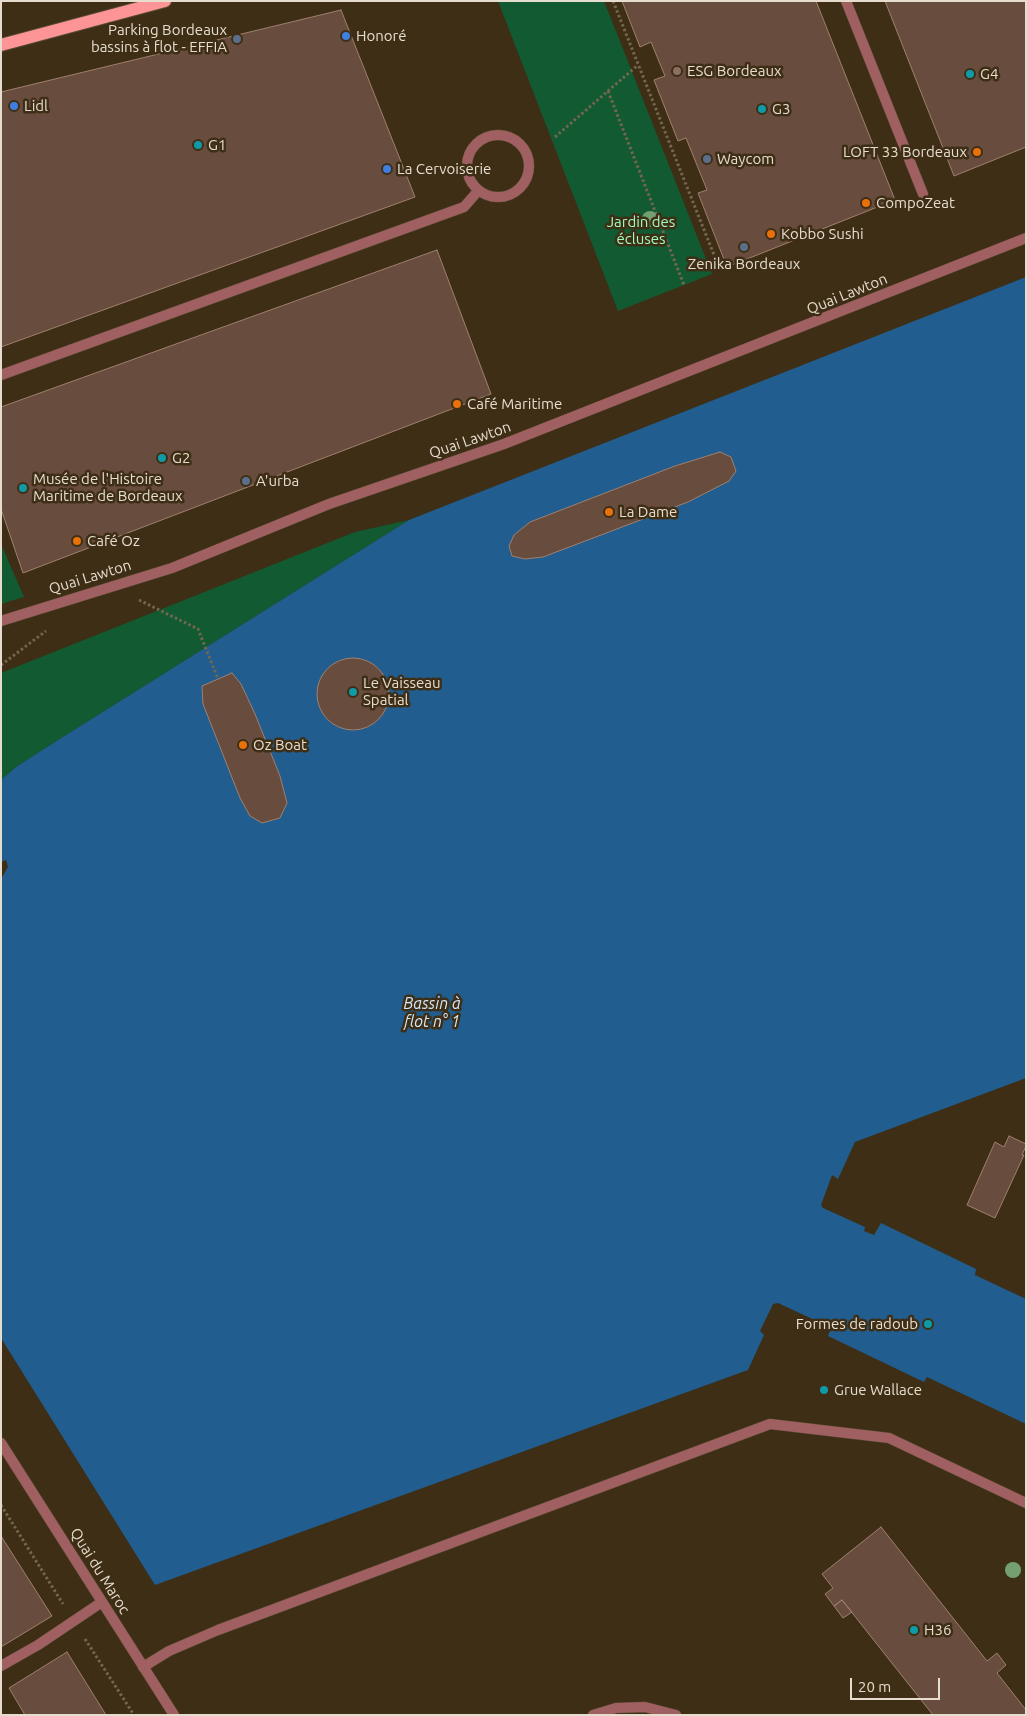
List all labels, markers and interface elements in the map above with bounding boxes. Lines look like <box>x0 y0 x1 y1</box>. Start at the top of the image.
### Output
place label: Parking Bordeaux bassins à flot - EFFIA <box>91 21 227 56</box>
place label: Honoré <box>356 27 407 45</box>
marker: Honoré <box>340 30 352 42</box>
marker: Parking Bordeaux bassins à flot - EFFIA <box>231 33 243 45</box>
place label: ESG Bordeaux <box>687 62 782 80</box>
marker: ESG Bordeaux <box>671 65 683 77</box>
place label: G4 <box>980 65 998 83</box>
marker: G4 <box>964 68 976 80</box>
place label: Lidl <box>24 97 48 115</box>
marker: Lidl <box>8 100 20 112</box>
place label: G3 <box>772 100 790 118</box>
marker: G3 <box>756 103 768 115</box>
place label: G1 <box>208 136 226 154</box>
marker: G1 <box>192 139 204 151</box>
place label: LOFT 33 Bordeaux <box>843 143 967 161</box>
marker: LOFT 33 Bordeaux <box>971 146 983 158</box>
place label: Waycom <box>717 150 774 168</box>
marker: Waycom <box>701 153 713 165</box>
place label: La Cervoiserie <box>397 160 491 178</box>
marker: La Cervoiserie <box>381 163 393 175</box>
place label: CompoZeat <box>876 194 955 212</box>
marker: CompoZeat <box>860 197 872 209</box>
park label: Jardin des écluses <box>607 213 675 248</box>
place label: Kobbo Sushi <box>781 225 864 243</box>
marker: Kobbo Sushi <box>765 228 777 240</box>
marker: Zenika Bordeaux <box>738 241 750 253</box>
place label: Zenika Bordeaux <box>688 255 800 273</box>
street label: Quai Lawton <box>804 270 890 318</box>
place label: Café Maritime <box>467 395 562 413</box>
marker: Café Maritime <box>451 398 463 410</box>
street label: Quai Lawton <box>427 418 513 462</box>
place label: G2 <box>172 449 190 467</box>
marker: G2 <box>156 452 168 464</box>
place label: Musée de l'Histoire Maritime de Bordeaux <box>33 470 183 505</box>
place label: A'urba <box>256 472 299 490</box>
marker: A'urba <box>240 475 252 487</box>
marker: Musée de l'Histoire Maritime de Bordeaux <box>17 482 29 494</box>
place label: La Dame <box>619 503 677 521</box>
marker: La Dame <box>603 506 615 518</box>
place label: Café Oz <box>87 532 140 550</box>
marker: Café Oz <box>71 535 83 547</box>
street label: Quai Lawton <box>47 556 133 598</box>
place label: Le Vaisseau Spatial <box>363 674 441 709</box>
marker: Le Vaisseau Spatial <box>347 686 359 698</box>
place label: Oz Boat <box>253 736 307 754</box>
marker: Oz Boat <box>237 739 249 751</box>
water label: Bassin à flot n° 1 <box>403 994 461 1032</box>
place label: Formes de radoub <box>796 1315 918 1333</box>
marker: Formes de radoub <box>922 1318 934 1330</box>
place label: Grue Wallace <box>834 1381 922 1399</box>
marker: Grue Wallace <box>818 1384 830 1396</box>
street label: Quai du Maroc <box>66 1525 134 1617</box>
place label: H36 <box>924 1621 951 1639</box>
marker: H36 <box>908 1624 920 1636</box>
scale bar <box>852 1668 942 1700</box>
text: 20 m <box>858 1678 891 1695</box>

